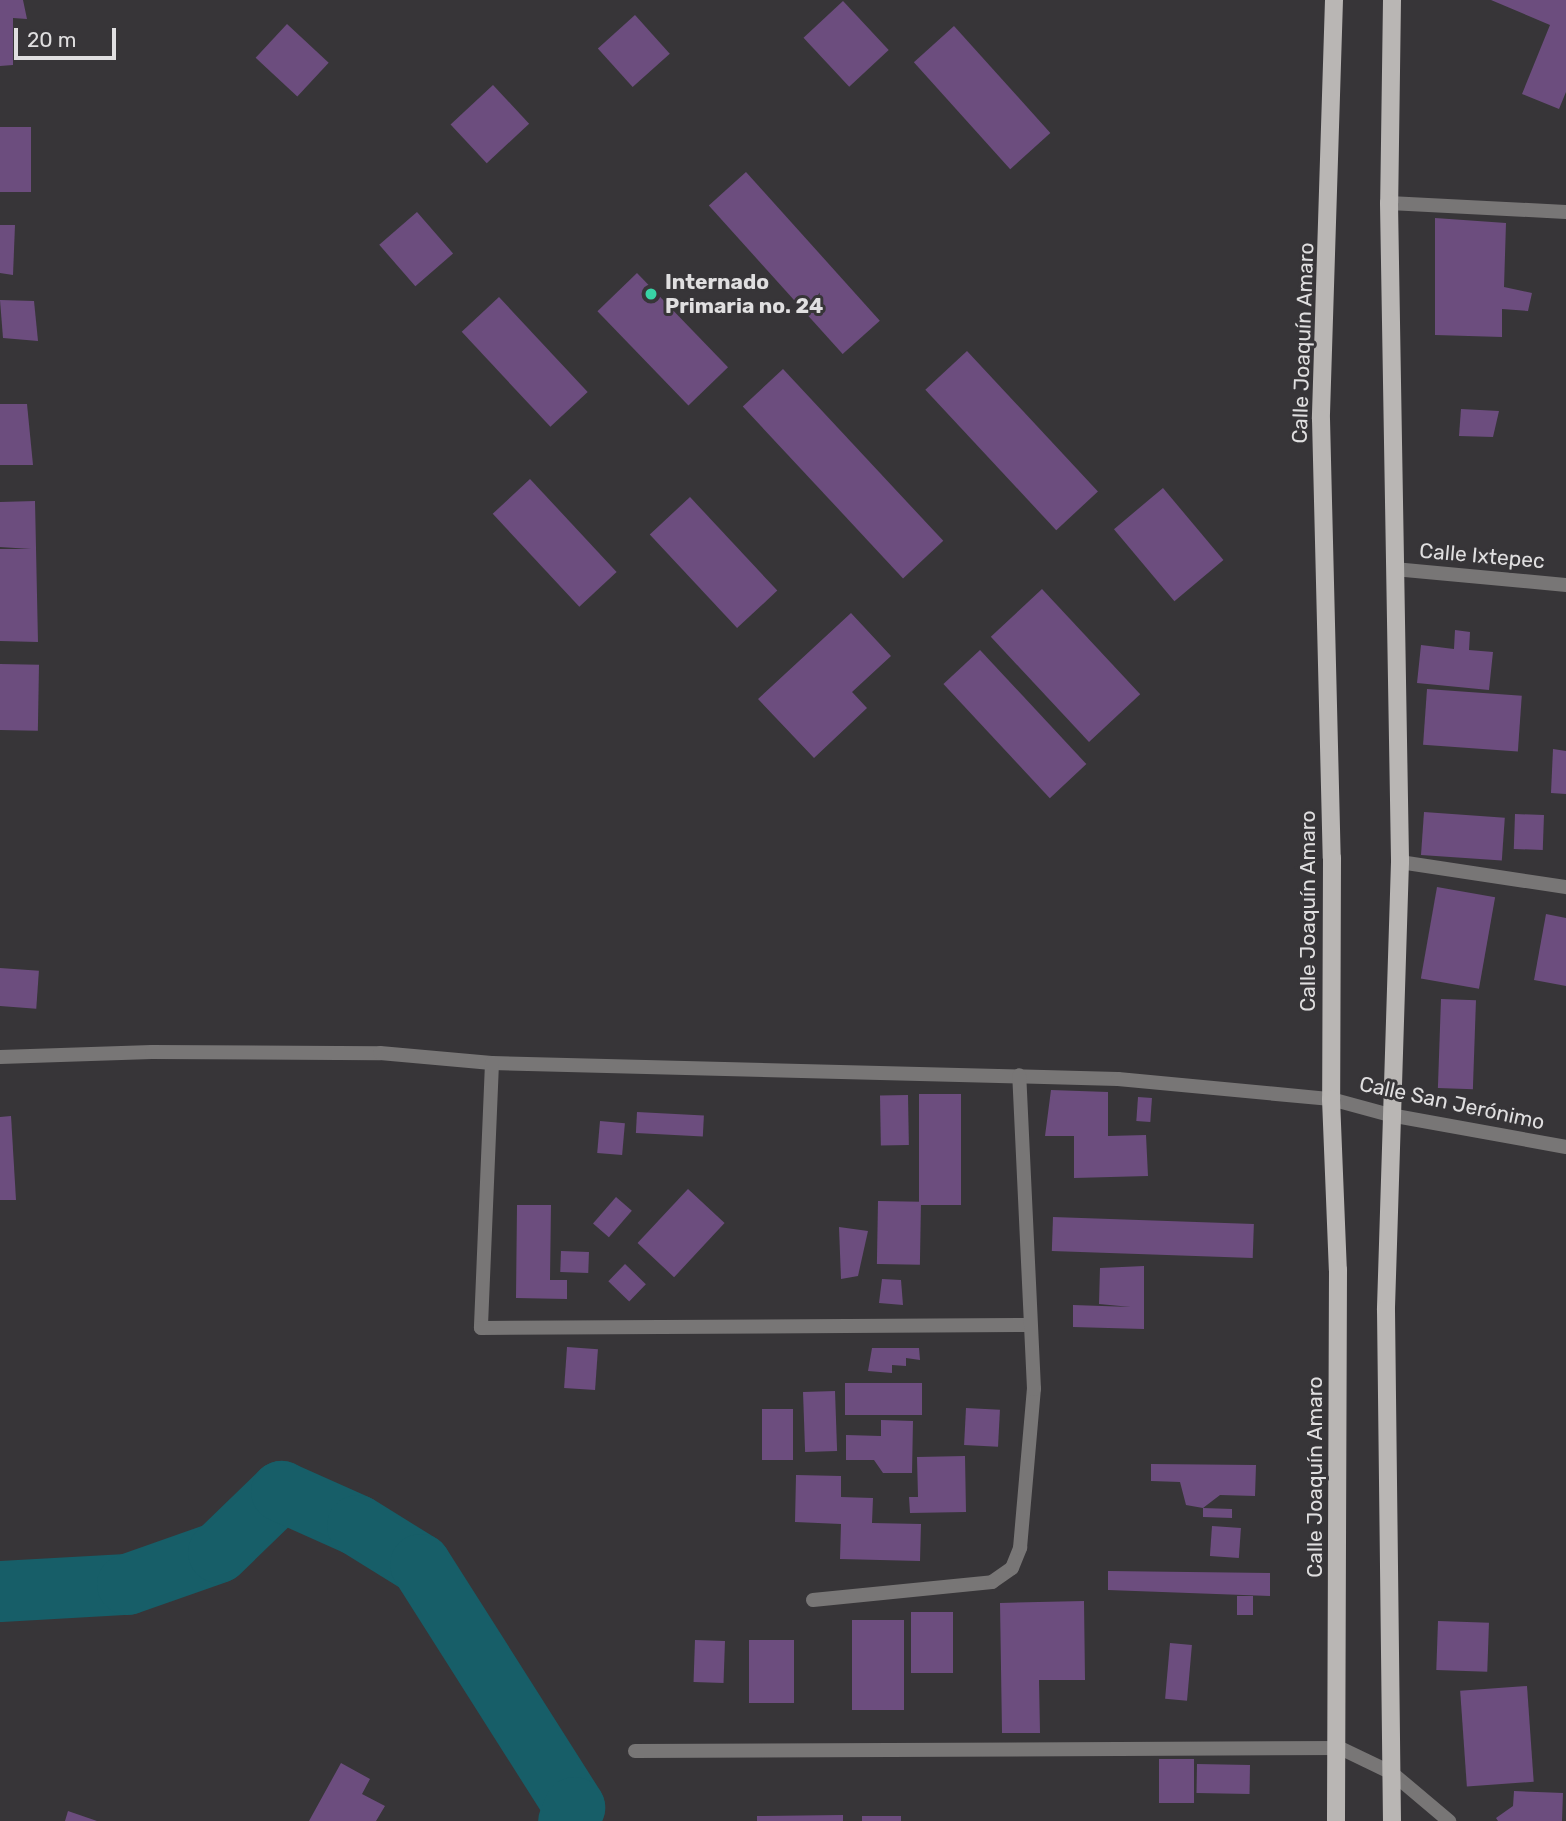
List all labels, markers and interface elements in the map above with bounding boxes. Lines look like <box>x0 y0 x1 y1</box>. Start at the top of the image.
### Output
scale bar <box>18 14 119 58</box>
text: 20 m <box>27 27 76 52</box>
street label: Calle Joaquín Amaro <box>1287 242 1319 444</box>
place label: Internado Primaria no. 24 <box>665 269 823 319</box>
marker: Internado Primaria no. 24 <box>643 286 659 302</box>
street label: Calle Ixtepec <box>1418 538 1546 574</box>
street label: Calle Joaquín Amaro <box>1295 810 1321 1012</box>
street label: Calle San Jerónimo <box>1357 1071 1547 1135</box>
street label: Calle Joaquín Amaro <box>1302 1376 1328 1578</box>

